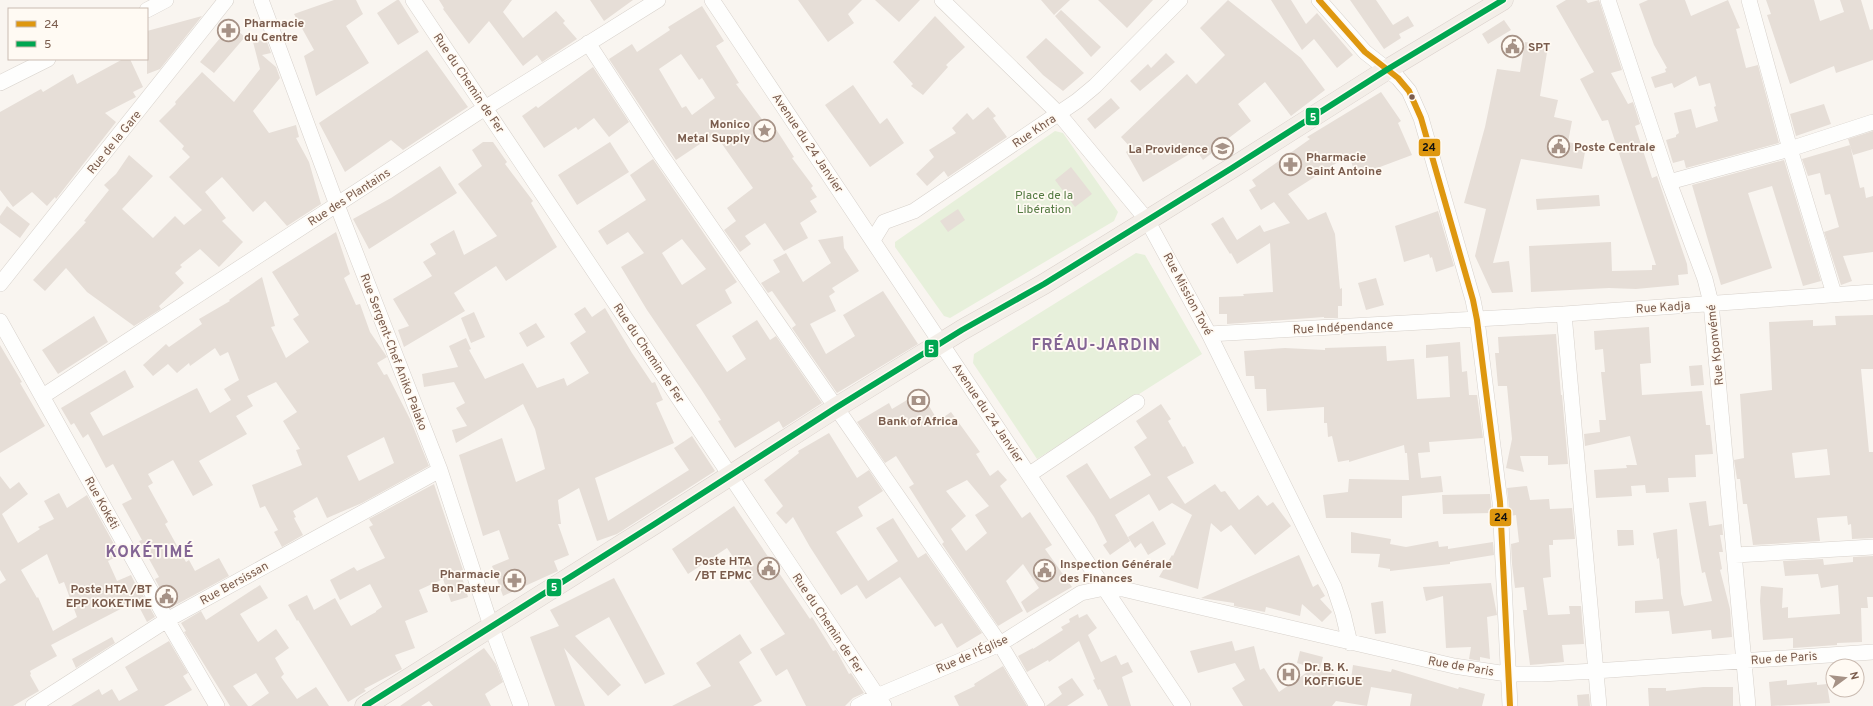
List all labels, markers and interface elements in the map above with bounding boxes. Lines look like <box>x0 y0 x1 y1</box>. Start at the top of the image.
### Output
legend <box>8 8 148 60</box>
place label: Pharmacie du Centre <box>244 16 305 46</box>
text: 24 <box>44 17 59 33</box>
pharmacy icon: Pharmacie du Centre <box>215 17 241 43</box>
street label: Rue du Chemin de Fer <box>429 30 508 137</box>
public building icon: SPT <box>1500 34 1526 60</box>
text: 5 <box>44 37 51 53</box>
place label: SPT <box>1528 40 1550 56</box>
street label: Avenue du 24 Janvier <box>768 91 847 197</box>
unlabelled marker <box>1407 92 1417 102</box>
street label: Rue de la Gare <box>84 107 145 178</box>
line badge: 5 <box>1305 107 1320 126</box>
street label: Rue Khra <box>1010 111 1059 152</box>
text: 5 <box>1310 111 1317 125</box>
place label: Monico Metal Supply <box>677 117 750 147</box>
place icon: Monico Metal Supply <box>752 118 778 144</box>
public building icon: Poste Centrale <box>1546 134 1572 160</box>
school or university icon: La Providence <box>1210 136 1236 162</box>
line badge: 24 <box>1418 138 1441 157</box>
place label: Poste Centrale <box>1574 140 1656 156</box>
text: 24 <box>1422 141 1436 155</box>
place label: La Providence <box>1128 142 1208 158</box>
place label: Pharmacie Saint Antoine <box>1306 150 1382 180</box>
pharmacy icon: Pharmacie Saint Antoine <box>1278 151 1304 177</box>
street label: Rue des Plantains <box>305 165 394 230</box>
park label: Place de la Libération <box>1015 188 1073 218</box>
street label: Rue Mission Tové <box>1159 250 1216 339</box>
street label: Rue Sergent-Chef Aniko Palako <box>356 272 431 433</box>
street label: Rue Kadja <box>1635 298 1691 318</box>
street label: Rue du Chemin de Fer <box>609 300 688 407</box>
street label: Rue Kponvémé <box>1704 304 1728 386</box>
street label: Rue Indépendance <box>1292 317 1394 339</box>
district label: FRÉAU-JARDIN <box>1031 334 1161 356</box>
line badge: 5 <box>924 339 939 358</box>
text: 5 <box>928 343 935 357</box>
street label: Avenue du 24 Janvier <box>948 361 1027 467</box>
bank icon: Bank of Africa <box>905 387 931 413</box>
place label: Bank of Africa <box>878 414 958 430</box>
street label: Rue Kokéti <box>80 474 122 533</box>
line badge: 24 <box>1489 508 1512 527</box>
text: 24 <box>1494 511 1508 525</box>
district label: KOKÉTIMÉ <box>106 541 194 563</box>
place label: Poste HTA /BT EPMC <box>694 554 752 584</box>
public building icon: Poste HTA /BT EPMC <box>755 555 781 581</box>
place label: Inspection Générale des Finances <box>1060 557 1172 587</box>
street label: Rue Bersissan <box>197 558 272 609</box>
public building icon: Inspection Générale des Finances <box>1031 558 1057 584</box>
place label: Pharmacie Bon Pasteur <box>432 567 500 597</box>
pharmacy icon: Pharmacie Bon Pasteur <box>502 568 528 594</box>
street label: Rue du Chemin de Fer <box>788 570 867 677</box>
line badge: 5 <box>546 578 562 597</box>
text: 5 <box>551 581 558 595</box>
place label: Poste HTA /BT EPP KOKETIME <box>66 582 152 612</box>
public building icon: Poste HTA /BT EPP KOKETIME <box>154 583 180 609</box>
street label: Rue de l'Église <box>934 632 1011 678</box>
street label: Rue de Paris <box>1750 649 1818 669</box>
street label: Rue de Paris <box>1427 653 1495 681</box>
north arrow <box>1825 658 1865 698</box>
place label: Dr. B. K. KOFFIGUE <box>1304 660 1362 690</box>
hospital icon: Dr. B. K. KOFFIGUE <box>1276 661 1302 687</box>
text: N <box>1846 670 1861 681</box>

